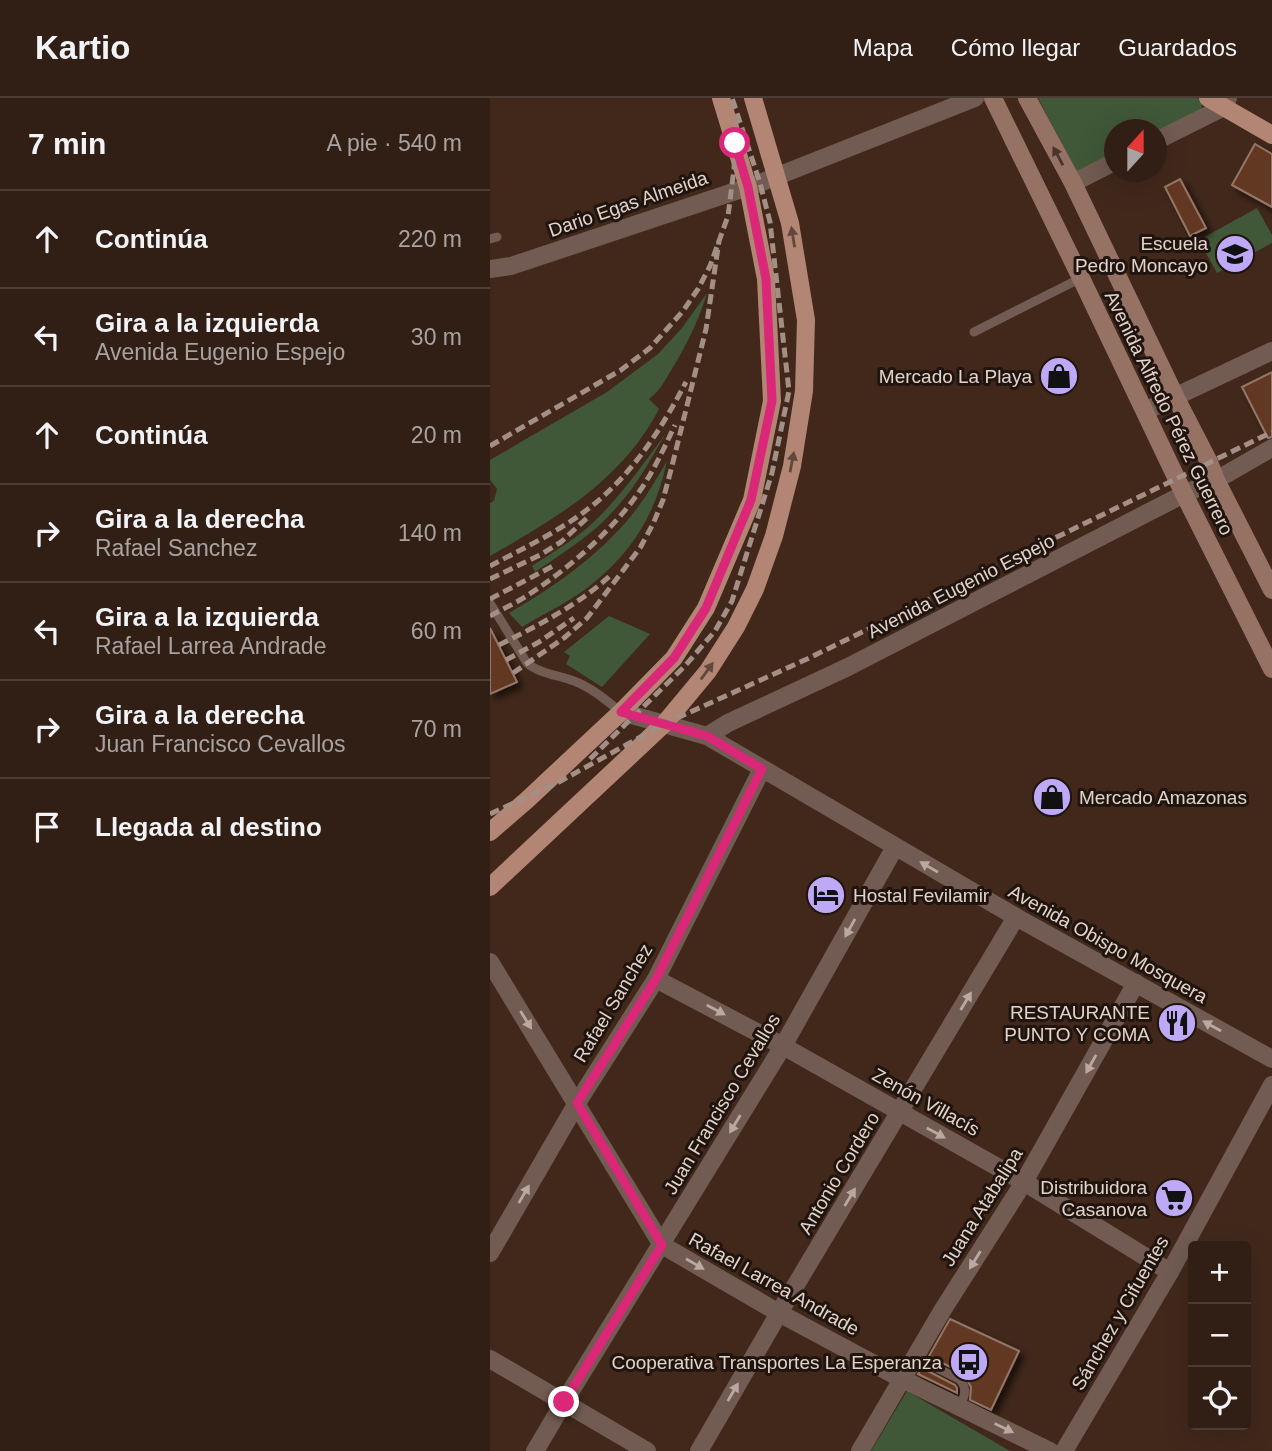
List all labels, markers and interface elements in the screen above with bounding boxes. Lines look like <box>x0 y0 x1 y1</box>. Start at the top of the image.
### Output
text: Kartio <box>35 29 130 66</box>
text: Mapa <box>853 34 913 61</box>
text: Cómo llegar <box>951 34 1080 61</box>
text: Guardados <box>1118 34 1237 61</box>
north arrow <box>1104 119 1167 182</box>
text: 7 min <box>28 127 106 160</box>
route start <box>719 127 750 158</box>
text: A pie · 540 m <box>326 130 462 156</box>
one-way arrow <box>1052 146 1064 166</box>
street label: Dario Egas Almeida <box>546 167 711 241</box>
icon: ahead <box>28 220 66 258</box>
text: Continúa <box>95 224 208 254</box>
text: 220 m <box>398 226 462 252</box>
one-way arrow <box>787 226 798 248</box>
place label: Escuela Pedro Moncayo <box>1075 233 1208 276</box>
school or university icon: Escuela Pedro Moncayo <box>1214 233 1256 275</box>
street label: Avenida Alfredo Pérez Guerrero <box>1101 288 1237 538</box>
text: Gira a la izquierda <box>95 308 319 338</box>
icon: left <box>28 318 66 356</box>
text: 30 m <box>411 324 462 350</box>
text: Avenida Eugenio Espejo <box>95 339 345 365</box>
shop icon: Mercado La Playa <box>1038 355 1080 397</box>
place label: Mercado La Playa <box>879 366 1032 387</box>
icon: ahead <box>28 416 66 454</box>
text: Continúa <box>95 420 208 450</box>
text: 20 m <box>411 422 462 448</box>
one-way arrow <box>787 451 798 473</box>
text: Gira a la derecha <box>95 504 305 534</box>
icon: right <box>28 514 66 552</box>
text: 140 m <box>398 520 462 546</box>
street label: Avenida Eugenio Espejo <box>864 530 1058 642</box>
text: Rafael Sanchez <box>95 535 257 561</box>
text: Gira a la izquierda <box>95 602 319 632</box>
icon: left <box>28 612 66 650</box>
text: 60 m <box>411 618 462 644</box>
text: Rafael Larrea Andrade <box>95 633 326 659</box>
one-way arrow <box>700 662 714 680</box>
text: Gira a la derecha <box>95 700 305 730</box>
icon: right <box>28 710 66 748</box>
text: 70 m <box>411 716 462 742</box>
text: Juan Francisco Cevallos <box>95 731 346 757</box>
shop icon: Mercado Amazonas <box>1031 776 1073 818</box>
place label: Mercado Amazonas <box>1079 787 1247 808</box>
icon: arrive <box>28 808 66 846</box>
text: Llegada al destino <box>95 812 322 842</box>
one-way arrow <box>919 860 938 873</box>
hotel icon: Hostal Fevilamir <box>805 874 847 916</box>
street label: Avenida Obispo Mosquera <box>1005 881 1211 1008</box>
place label: Hostal Fevilamir <box>853 885 990 906</box>
one-way arrow <box>844 918 856 938</box>
street label: Rafael Sanchez <box>569 940 657 1066</box>
one-way arrow <box>960 992 973 1011</box>
place label: RESTAURANTE PUNTO Y COMA <box>1004 1002 1150 1045</box>
restaurant icon: RESTAURANTE PUNTO Y COMA <box>1156 1002 1198 1044</box>
one-way arrow <box>706 1005 726 1016</box>
one-way arrow <box>519 1010 532 1030</box>
street label: Juan Francisco Cevallos <box>660 1010 784 1198</box>
one-way arrow <box>1203 1020 1222 1032</box>
one-way arrow <box>1085 1054 1097 1074</box>
street label: Zenón Villacís <box>869 1064 983 1140</box>
street label: Antonio Cordero <box>794 1108 884 1238</box>
one-way arrow <box>729 1115 742 1134</box>
one-way arrow <box>926 1127 946 1139</box>
street label: Juana Atabalipa <box>937 1144 1027 1270</box>
place label: Distribuidora Casanova <box>1040 1177 1147 1220</box>
supermarket icon: Distribuidora Casanova <box>1153 1177 1195 1219</box>
one-way arrow <box>518 1184 531 1203</box>
one-way arrow <box>843 1187 856 1206</box>
street label: Rafael Larrea Andrade <box>685 1228 863 1340</box>
street label: Sánchez y Cifuentes <box>1067 1232 1173 1394</box>
map controls <box>1188 1241 1251 1430</box>
button: + <box>1188 1241 1251 1304</box>
one-way arrow <box>969 1250 982 1269</box>
one-way arrow <box>685 1258 704 1270</box>
button: − <box>1188 1304 1251 1367</box>
bus stop icon: Cooperativa Transportes La Esperanza <box>948 1341 990 1383</box>
place label: Cooperativa Transportes La Esperanza <box>611 1352 942 1373</box>
button: locate <box>1188 1367 1251 1430</box>
one-way arrow <box>727 1382 739 1402</box>
route end <box>548 1386 579 1417</box>
one-way arrow <box>994 1423 1014 1434</box>

